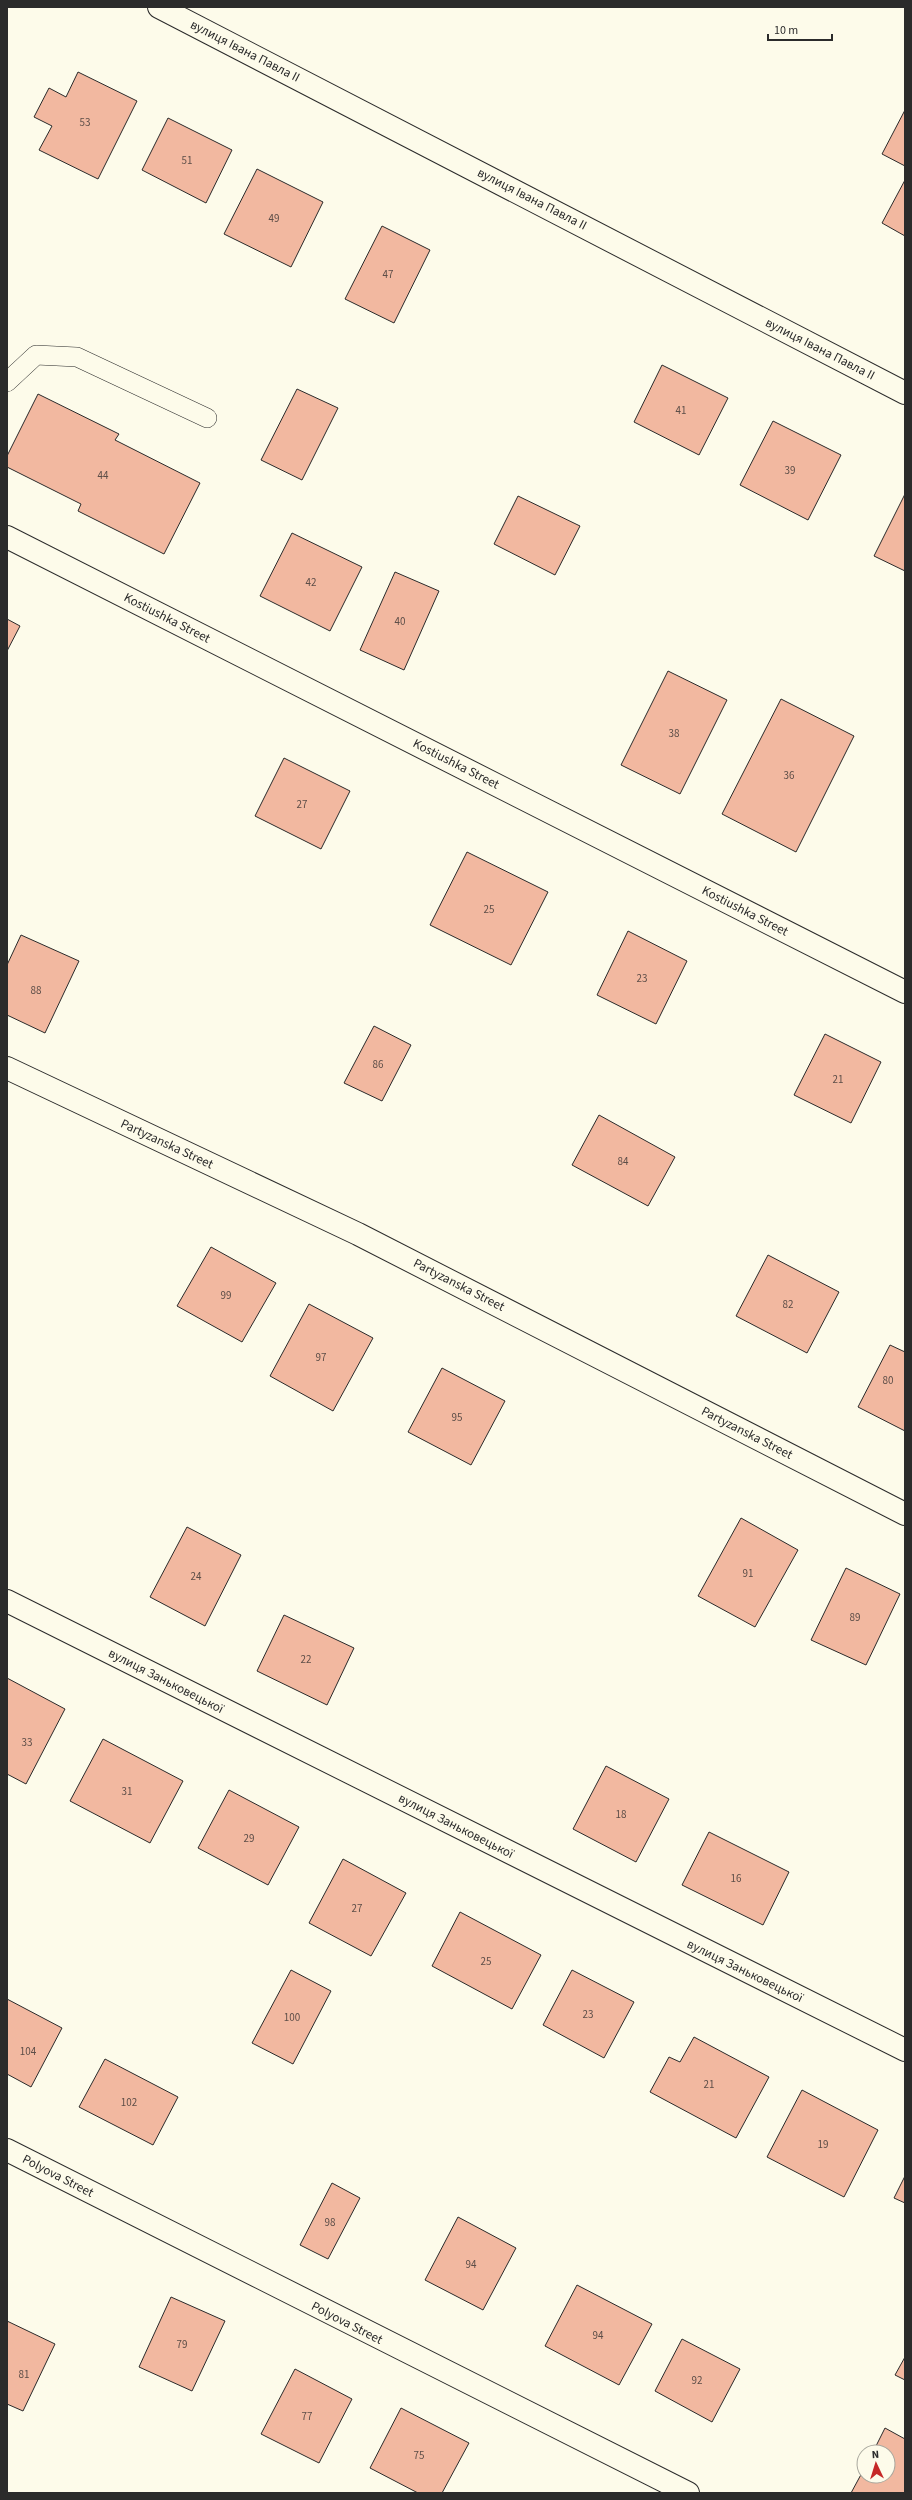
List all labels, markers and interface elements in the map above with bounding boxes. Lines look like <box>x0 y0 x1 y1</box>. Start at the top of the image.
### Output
street label: вулиця Івана Павла II <box>187 16 303 86</box>
scale bar <box>768 16 832 42</box>
text: 10 m <box>774 22 798 39</box>
house number: 53 <box>80 115 90 130</box>
house number: 51 <box>182 153 192 168</box>
street label: вулиця Івана Павла II <box>474 164 590 234</box>
house number: 49 <box>269 211 279 226</box>
house number: 47 <box>383 267 393 282</box>
street label: вулиця Івана Павла II <box>762 314 878 384</box>
house number: 41 <box>676 403 686 418</box>
house number: 39 <box>785 463 795 478</box>
house number: 44 <box>98 468 109 483</box>
house number: 42 <box>306 575 316 590</box>
street label: Kostiushka Street <box>121 588 214 648</box>
house number: 40 <box>395 614 405 629</box>
house number: 38 <box>669 726 680 741</box>
street label: Kostiushka Street <box>410 734 503 794</box>
house number: 36 <box>784 768 795 783</box>
house number: 27 <box>297 797 307 812</box>
street label: Kostiushka Street <box>699 881 792 941</box>
house number: 25 <box>484 902 494 917</box>
house number: 23 <box>637 971 647 986</box>
house number: 88 <box>31 983 42 998</box>
house number: 86 <box>373 1057 384 1072</box>
house number: 21 <box>833 1072 843 1087</box>
street label: Partyzanska Street <box>118 1115 217 1174</box>
house number: 84 <box>618 1154 629 1169</box>
street label: Partyzanska Street <box>410 1254 508 1316</box>
house number: 99 <box>221 1288 231 1303</box>
house number: 82 <box>783 1297 793 1312</box>
house number: 97 <box>316 1350 326 1365</box>
house number: 80 <box>883 1373 893 1388</box>
street label: Partyzanska Street <box>698 1402 796 1464</box>
house number: 95 <box>452 1410 462 1425</box>
house number: 91 <box>743 1566 753 1581</box>
house number: 24 <box>191 1569 202 1584</box>
house number: 89 <box>850 1610 860 1625</box>
street label: вулиця Заньковецької <box>105 1644 227 1718</box>
house number: 22 <box>301 1652 311 1667</box>
house number: 33 <box>22 1735 32 1750</box>
house number: 31 <box>122 1784 132 1799</box>
street label: вулиця Заньковецької <box>395 1789 517 1863</box>
house number: 18 <box>616 1807 627 1822</box>
house number: 29 <box>244 1831 254 1846</box>
house number: 16 <box>731 1871 742 1886</box>
house number: 27 <box>352 1901 362 1916</box>
street label: вулиця Заньковецької <box>684 1935 807 2007</box>
house number: 25 <box>481 1954 491 1969</box>
house number: 23 <box>583 2007 593 2022</box>
house number: 100 <box>284 2010 300 2025</box>
house number: 104 <box>20 2044 37 2059</box>
house number: 21 <box>704 2077 714 2092</box>
house number: 102 <box>121 2095 137 2110</box>
house number: 19 <box>818 2137 828 2152</box>
street label: Polyova Street <box>19 2150 97 2202</box>
house number: 98 <box>325 2215 336 2230</box>
house number: 94 <box>466 2257 477 2272</box>
street label: Polyova Street <box>308 2297 386 2349</box>
house number: 94 <box>593 2328 604 2343</box>
house number: 79 <box>177 2337 187 2352</box>
house number: 81 <box>19 2367 29 2382</box>
house number: 92 <box>692 2373 702 2388</box>
house number: 77 <box>302 2409 312 2424</box>
north arrow <box>856 2444 896 2484</box>
text: N <box>871 2447 880 2462</box>
house number: 75 <box>414 2448 424 2463</box>

